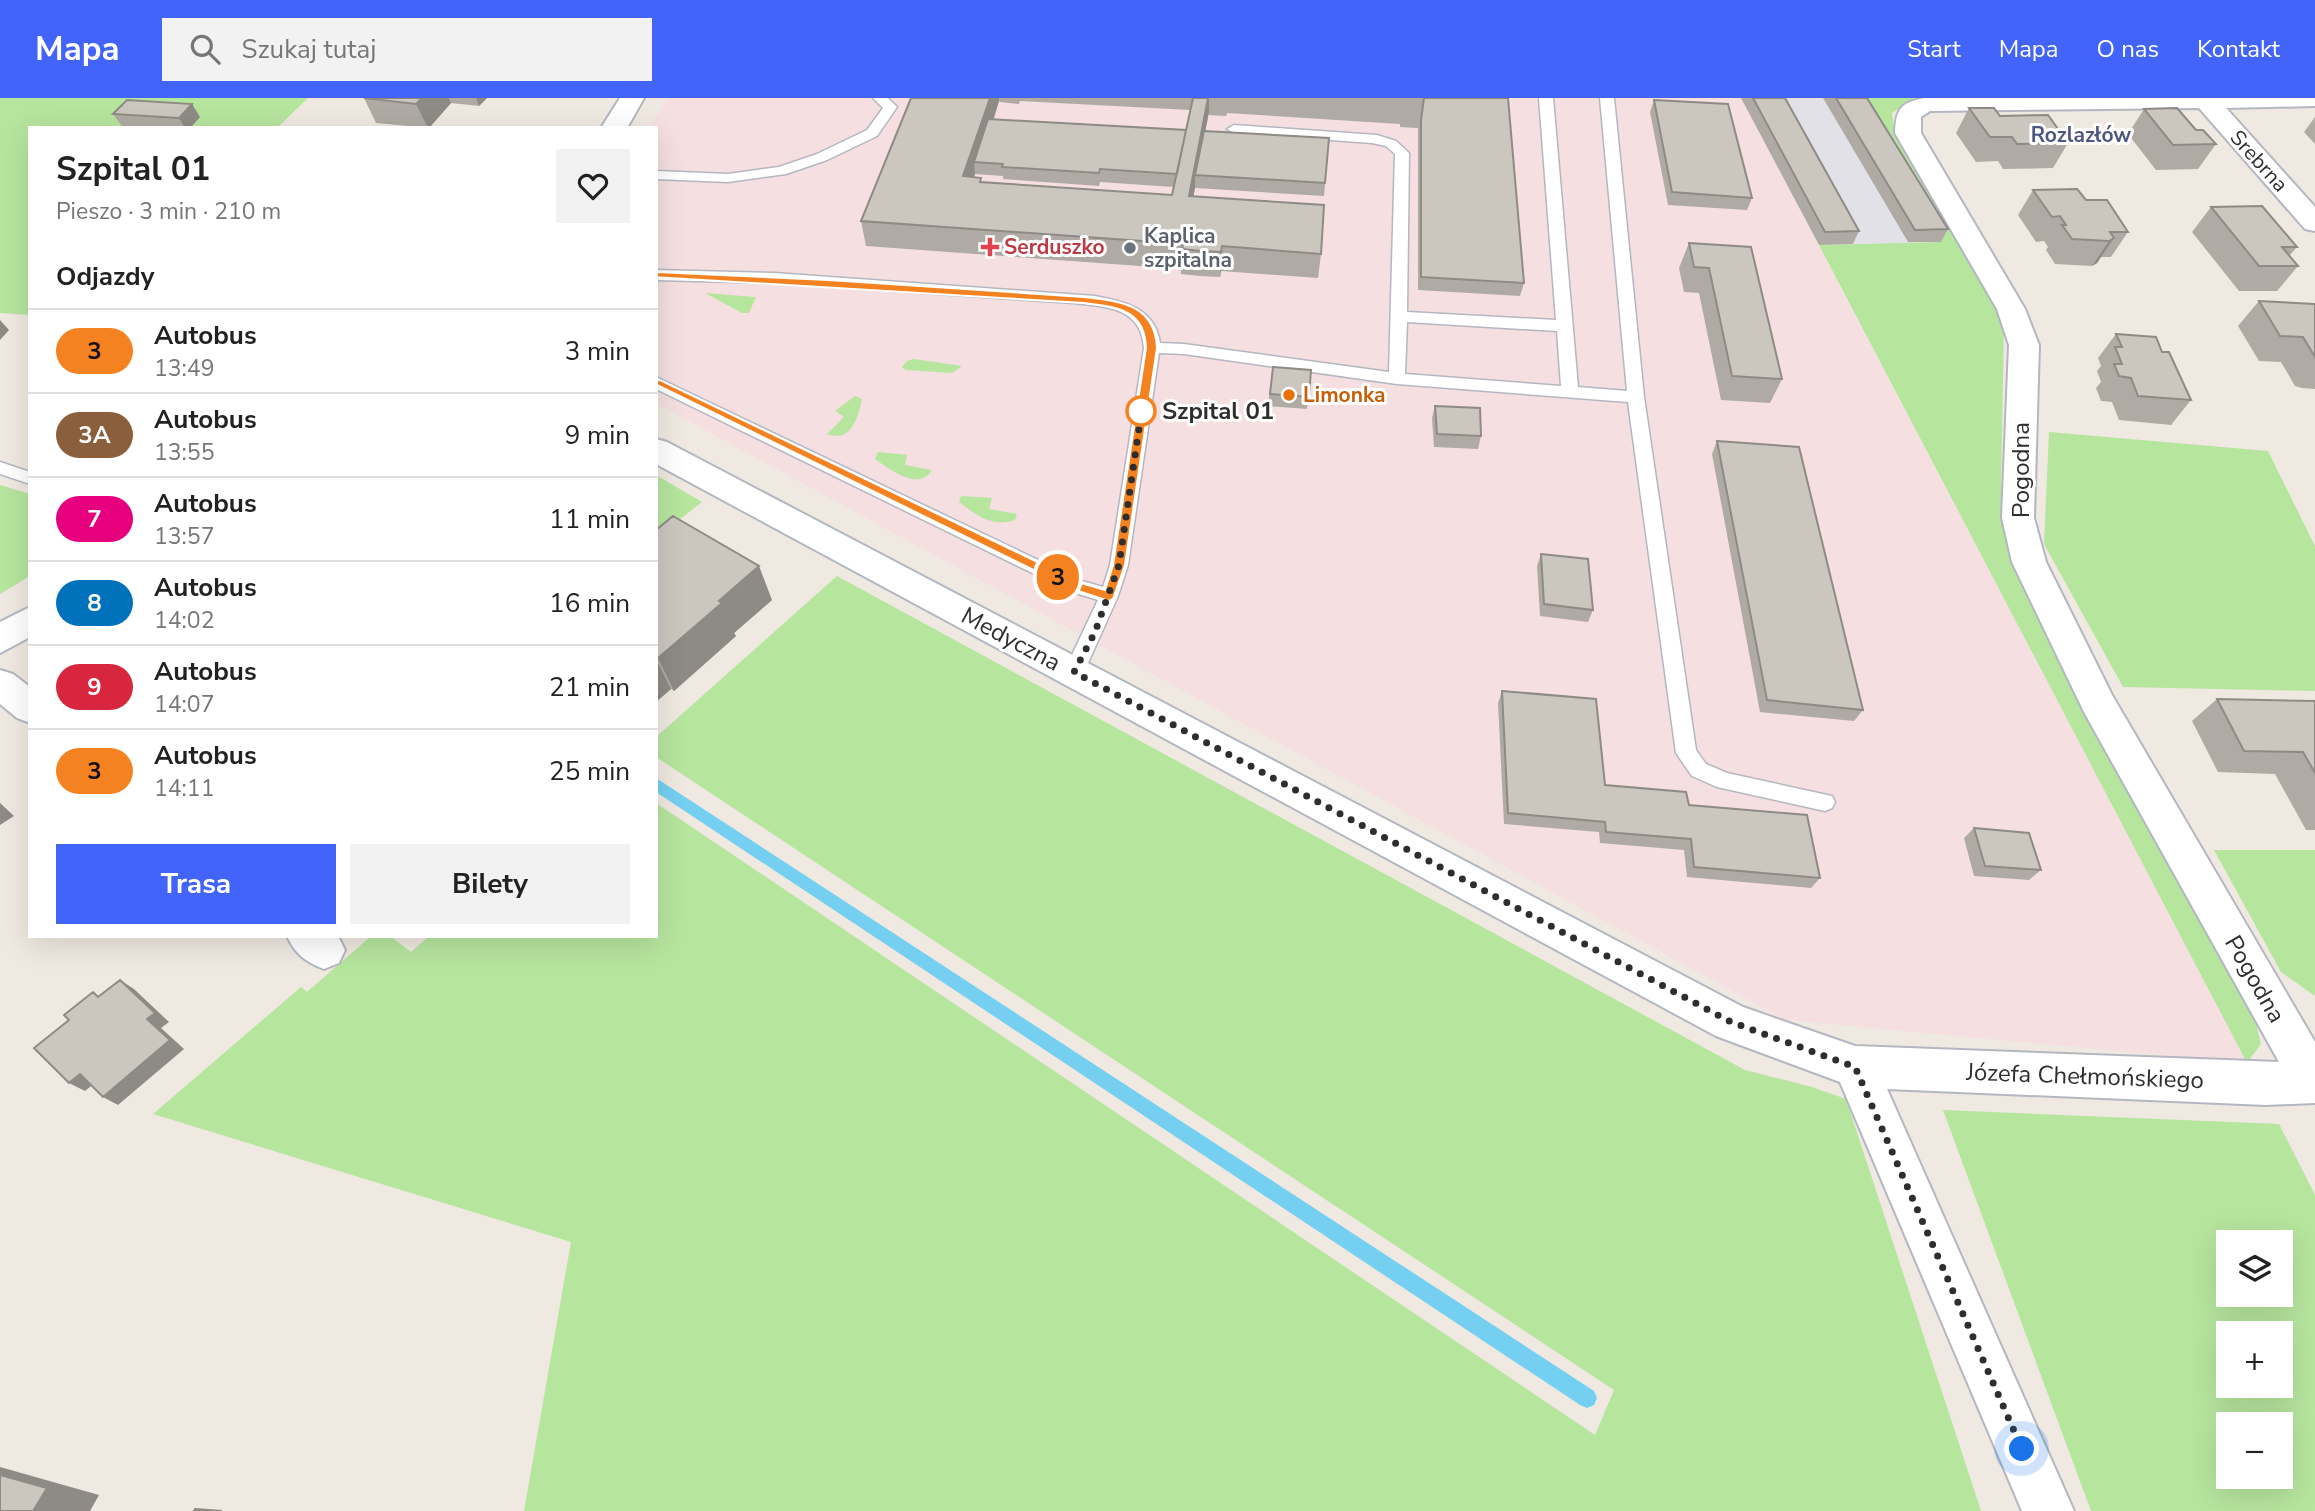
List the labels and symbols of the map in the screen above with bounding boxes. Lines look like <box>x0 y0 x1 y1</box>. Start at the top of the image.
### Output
district label: Rozlazłów <box>2031 121 2131 149</box>
street label: Srebrna <box>2224 124 2294 198</box>
place label: Kaplica szpitalna <box>1144 222 1232 274</box>
place label: Serduszko <box>1004 233 1105 261</box>
marker: Serduszko <box>982 239 998 255</box>
marker: Kaplica szpitalna <box>1122 240 1138 256</box>
place label: Limonka <box>1303 381 1386 409</box>
marker: Limonka <box>1281 387 1297 403</box>
place label: Szpital 01 <box>1162 395 1274 427</box>
marker: Szpital 01 <box>1126 396 1156 426</box>
street label: Pogodna <box>2005 422 2037 518</box>
line badge: 3 <box>1035 554 1081 600</box>
street label: Medyczna <box>956 600 1066 678</box>
street label: Pogodna <box>2217 930 2293 1028</box>
street label: Józefa Chełmońskiego <box>1965 1056 2204 1096</box>
your location <box>2004 1431 2039 1466</box>

